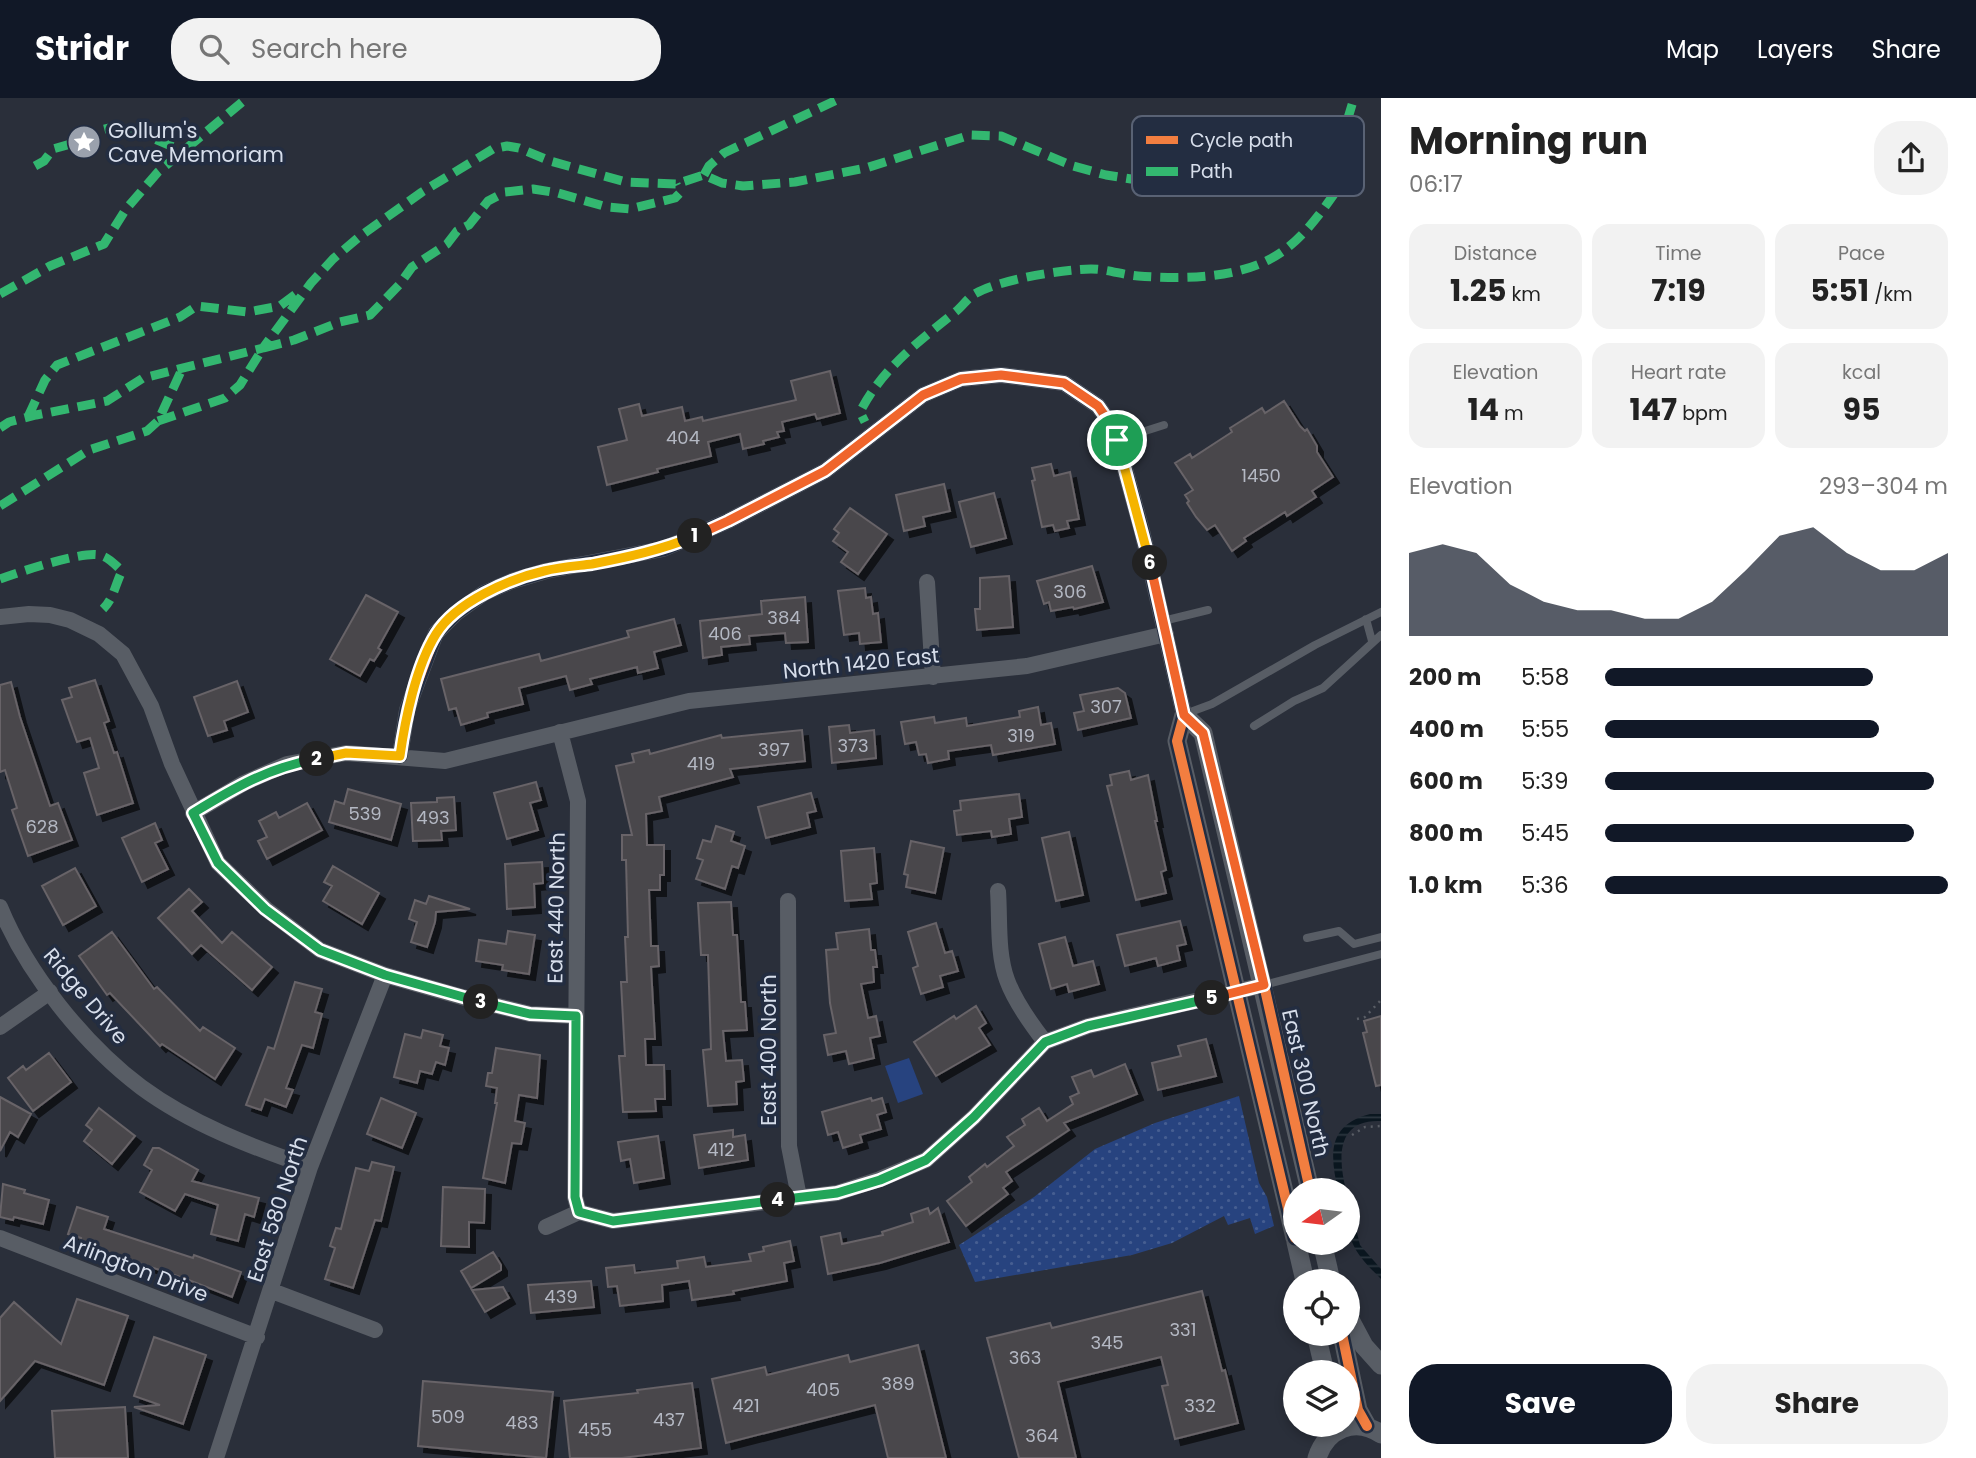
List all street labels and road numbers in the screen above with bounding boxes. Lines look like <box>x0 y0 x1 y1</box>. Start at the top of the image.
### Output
street label: North 1420 East <box>781 640 941 686</box>
street label: East 440 North <box>540 832 572 984</box>
street label: Ridge Drive <box>37 942 135 1050</box>
street label: East 400 North <box>754 974 783 1126</box>
street label: East 300 North <box>1275 1006 1337 1160</box>
street label: East 580 North <box>240 1132 314 1286</box>
street label: Arlington Drive <box>60 1227 212 1309</box>

